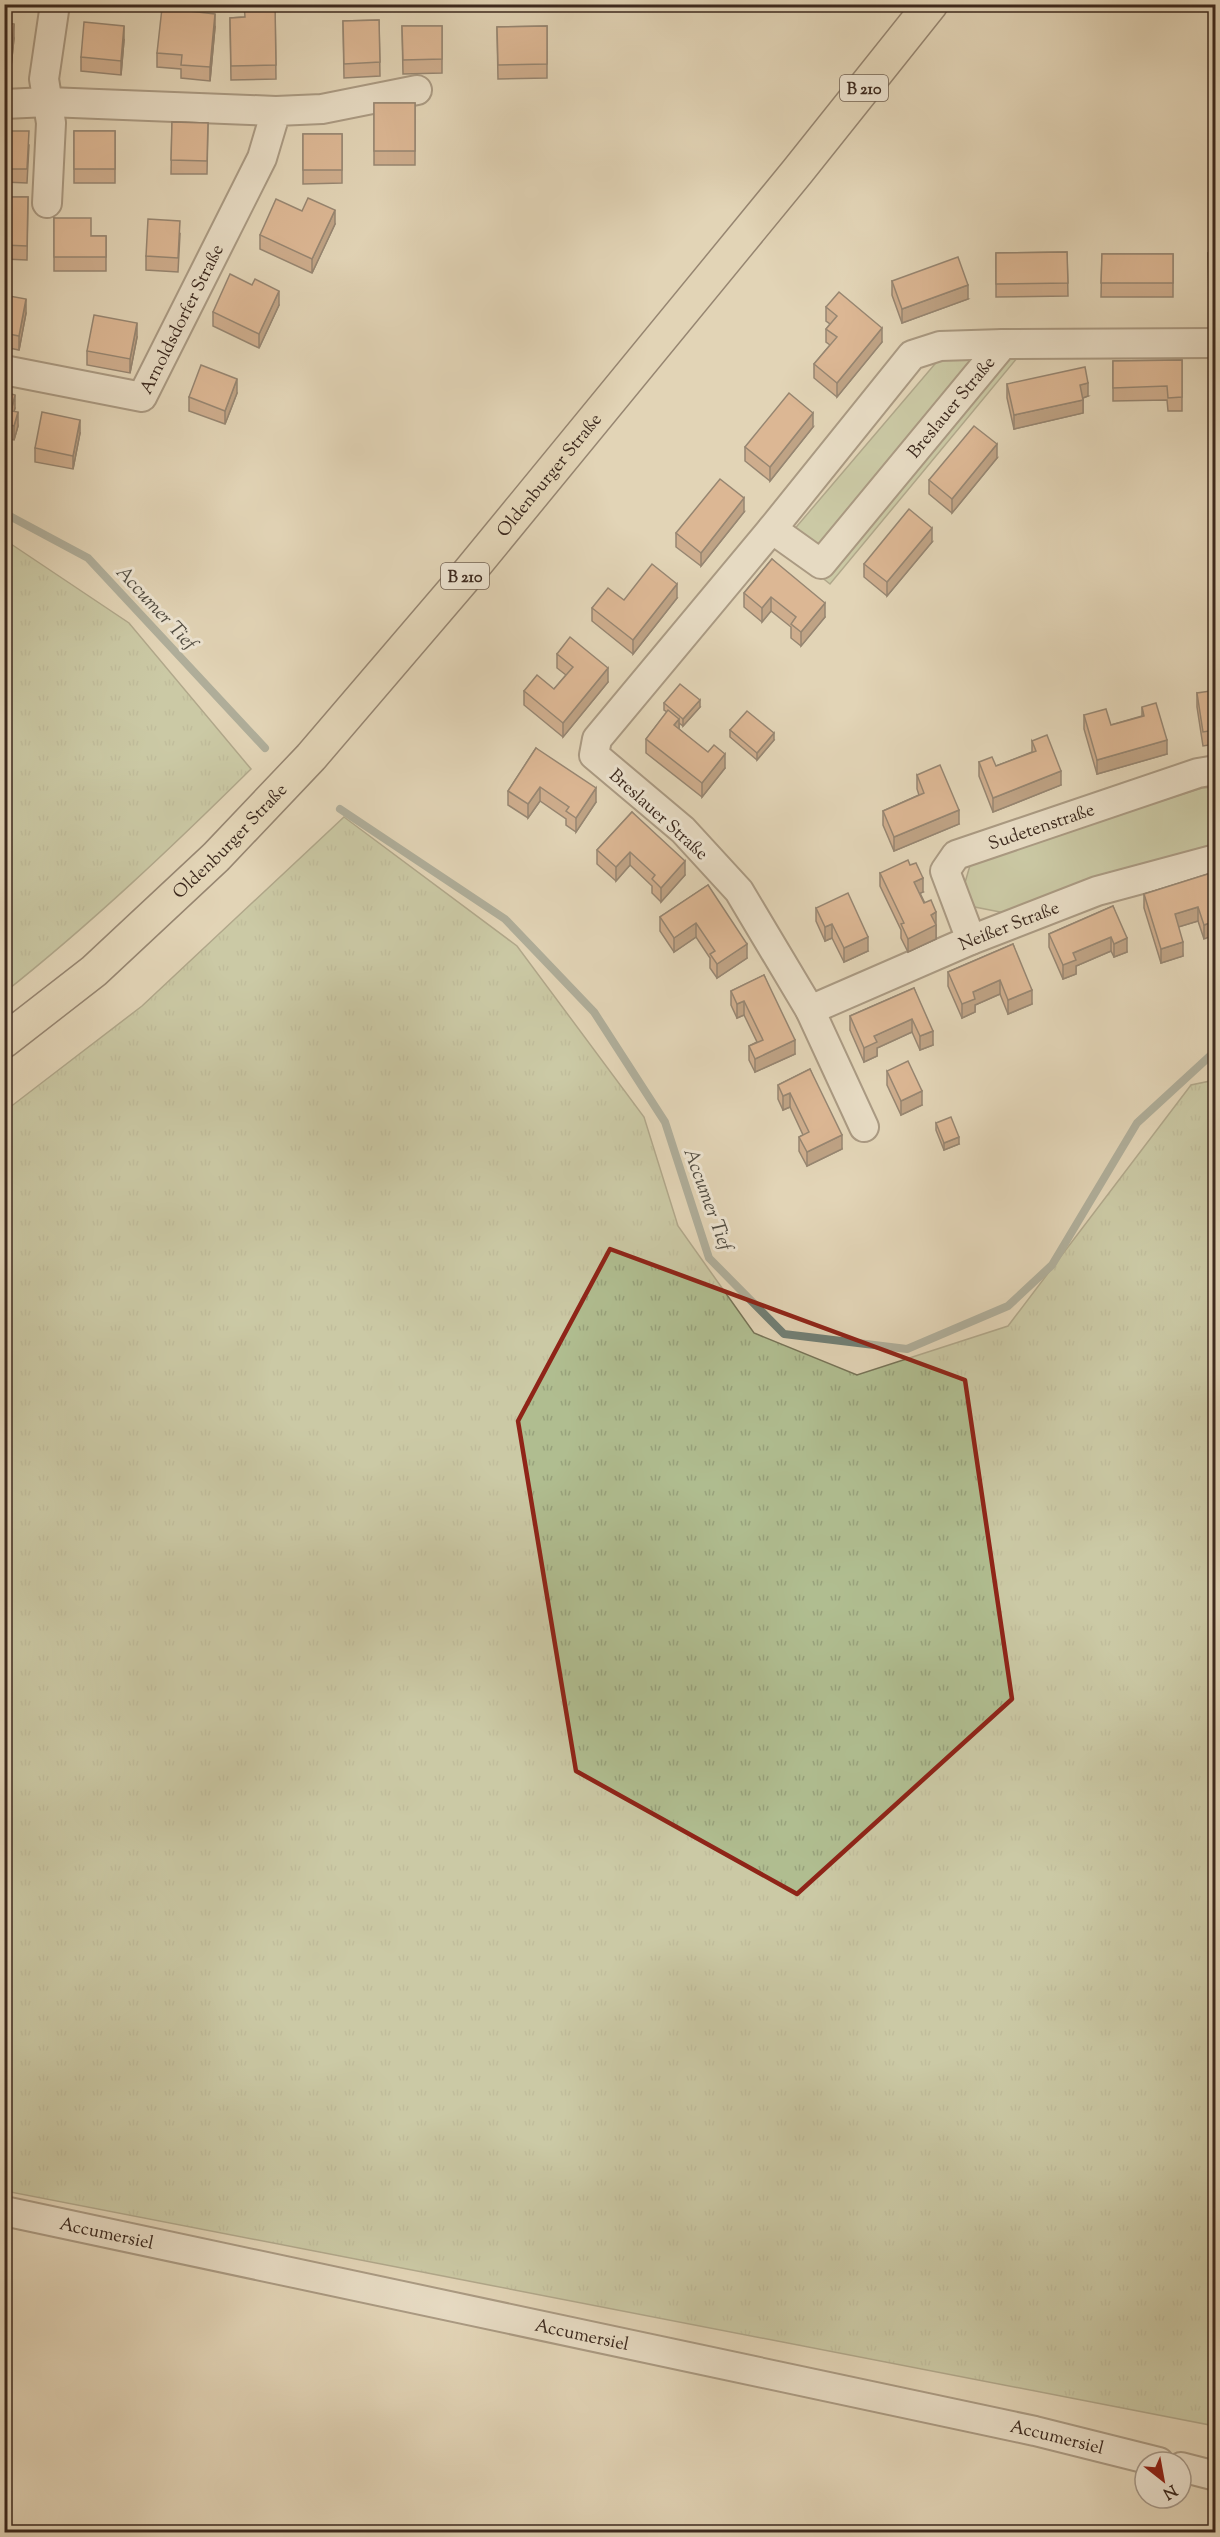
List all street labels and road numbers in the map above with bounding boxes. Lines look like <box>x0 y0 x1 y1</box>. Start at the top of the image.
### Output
road number: B 210 <box>840 75 888 101</box>
street label: Arnoldsdorfer Straße <box>134 240 232 399</box>
street label: Breslauer Straße <box>902 351 1003 465</box>
street label: Oldenburger Straße <box>492 408 609 544</box>
road number: B 210 <box>441 563 489 589</box>
street label: Breslauer Straße <box>602 764 713 867</box>
street label: Oldenburger Straße <box>168 779 294 906</box>
street label: Sudetenstraße <box>985 798 1098 858</box>
street label: Neißer Straße <box>955 896 1064 959</box>
street label: Accumersiel <box>57 2212 156 2258</box>
street label: Accumersiel <box>532 2314 631 2359</box>
street label: Accumersiel <box>1007 2415 1106 2463</box>

